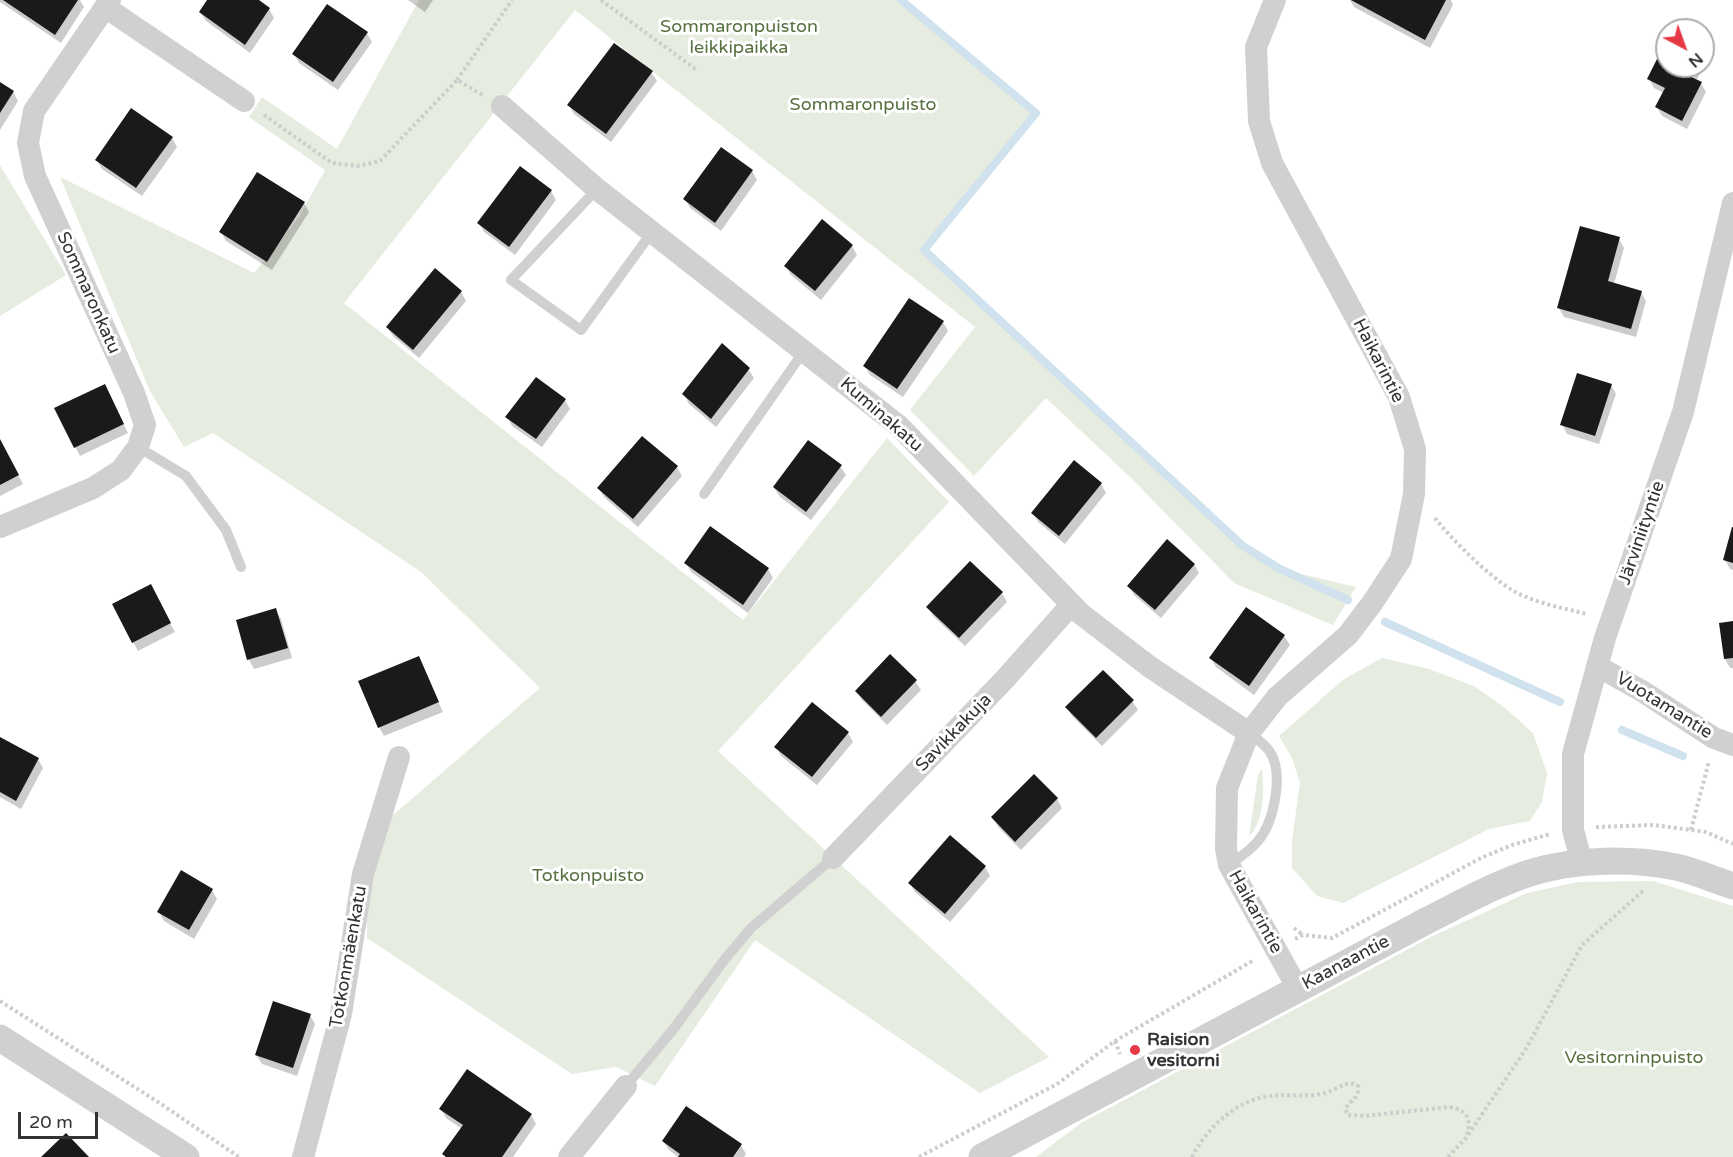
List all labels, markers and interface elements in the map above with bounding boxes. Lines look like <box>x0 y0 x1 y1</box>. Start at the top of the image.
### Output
park label: Sommaronpuiston leikkipaikka <box>660 16 818 58</box>
north arrow <box>1655 18 1715 78</box>
text: N <box>1684 48 1707 72</box>
park label: Sommaronpuisto <box>790 94 936 116</box>
street label: Sommaronkatu <box>51 229 125 357</box>
street label: Haikarintie <box>1348 315 1408 407</box>
street label: Kuminakatu <box>835 373 927 457</box>
street label: Järviniityntie <box>1614 478 1670 588</box>
street label: Vuotamantie <box>1612 668 1716 744</box>
street label: Savikkakuja <box>911 690 997 776</box>
park label: Totkonpuisto <box>532 865 644 887</box>
street label: Haikarintie <box>1223 867 1287 957</box>
street label: Totkonmäenkatu <box>326 884 372 1030</box>
street label: Kaanaantie <box>1299 931 1393 995</box>
place label: Raision vesitorni <box>1147 1029 1220 1072</box>
marker: Raision vesitorni <box>1128 1043 1142 1057</box>
park label: Vesitorninpuisto <box>1565 1047 1703 1069</box>
scale bar <box>21 1100 100 1138</box>
text: 20 m <box>29 1111 73 1133</box>

